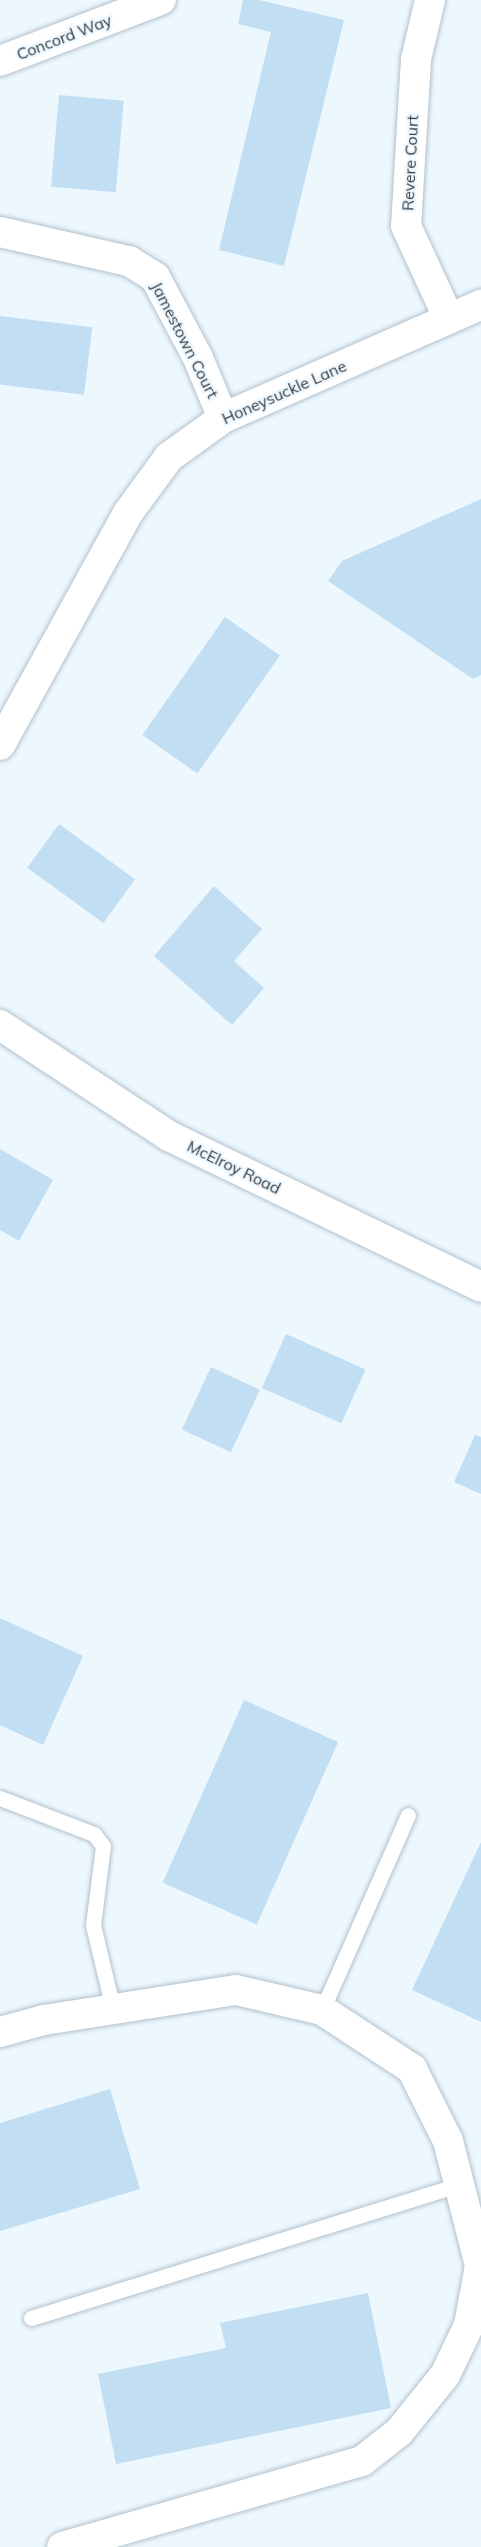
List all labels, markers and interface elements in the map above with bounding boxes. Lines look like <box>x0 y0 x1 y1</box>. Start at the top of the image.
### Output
street label: Concord Way <box>14 10 114 64</box>
street label: Revere Court <box>398 115 422 211</box>
street label: Jamestown Court <box>147 279 223 401</box>
street label: Honeysuckle Lane <box>219 356 349 428</box>
street label: McElroy Road <box>184 1136 284 1198</box>

